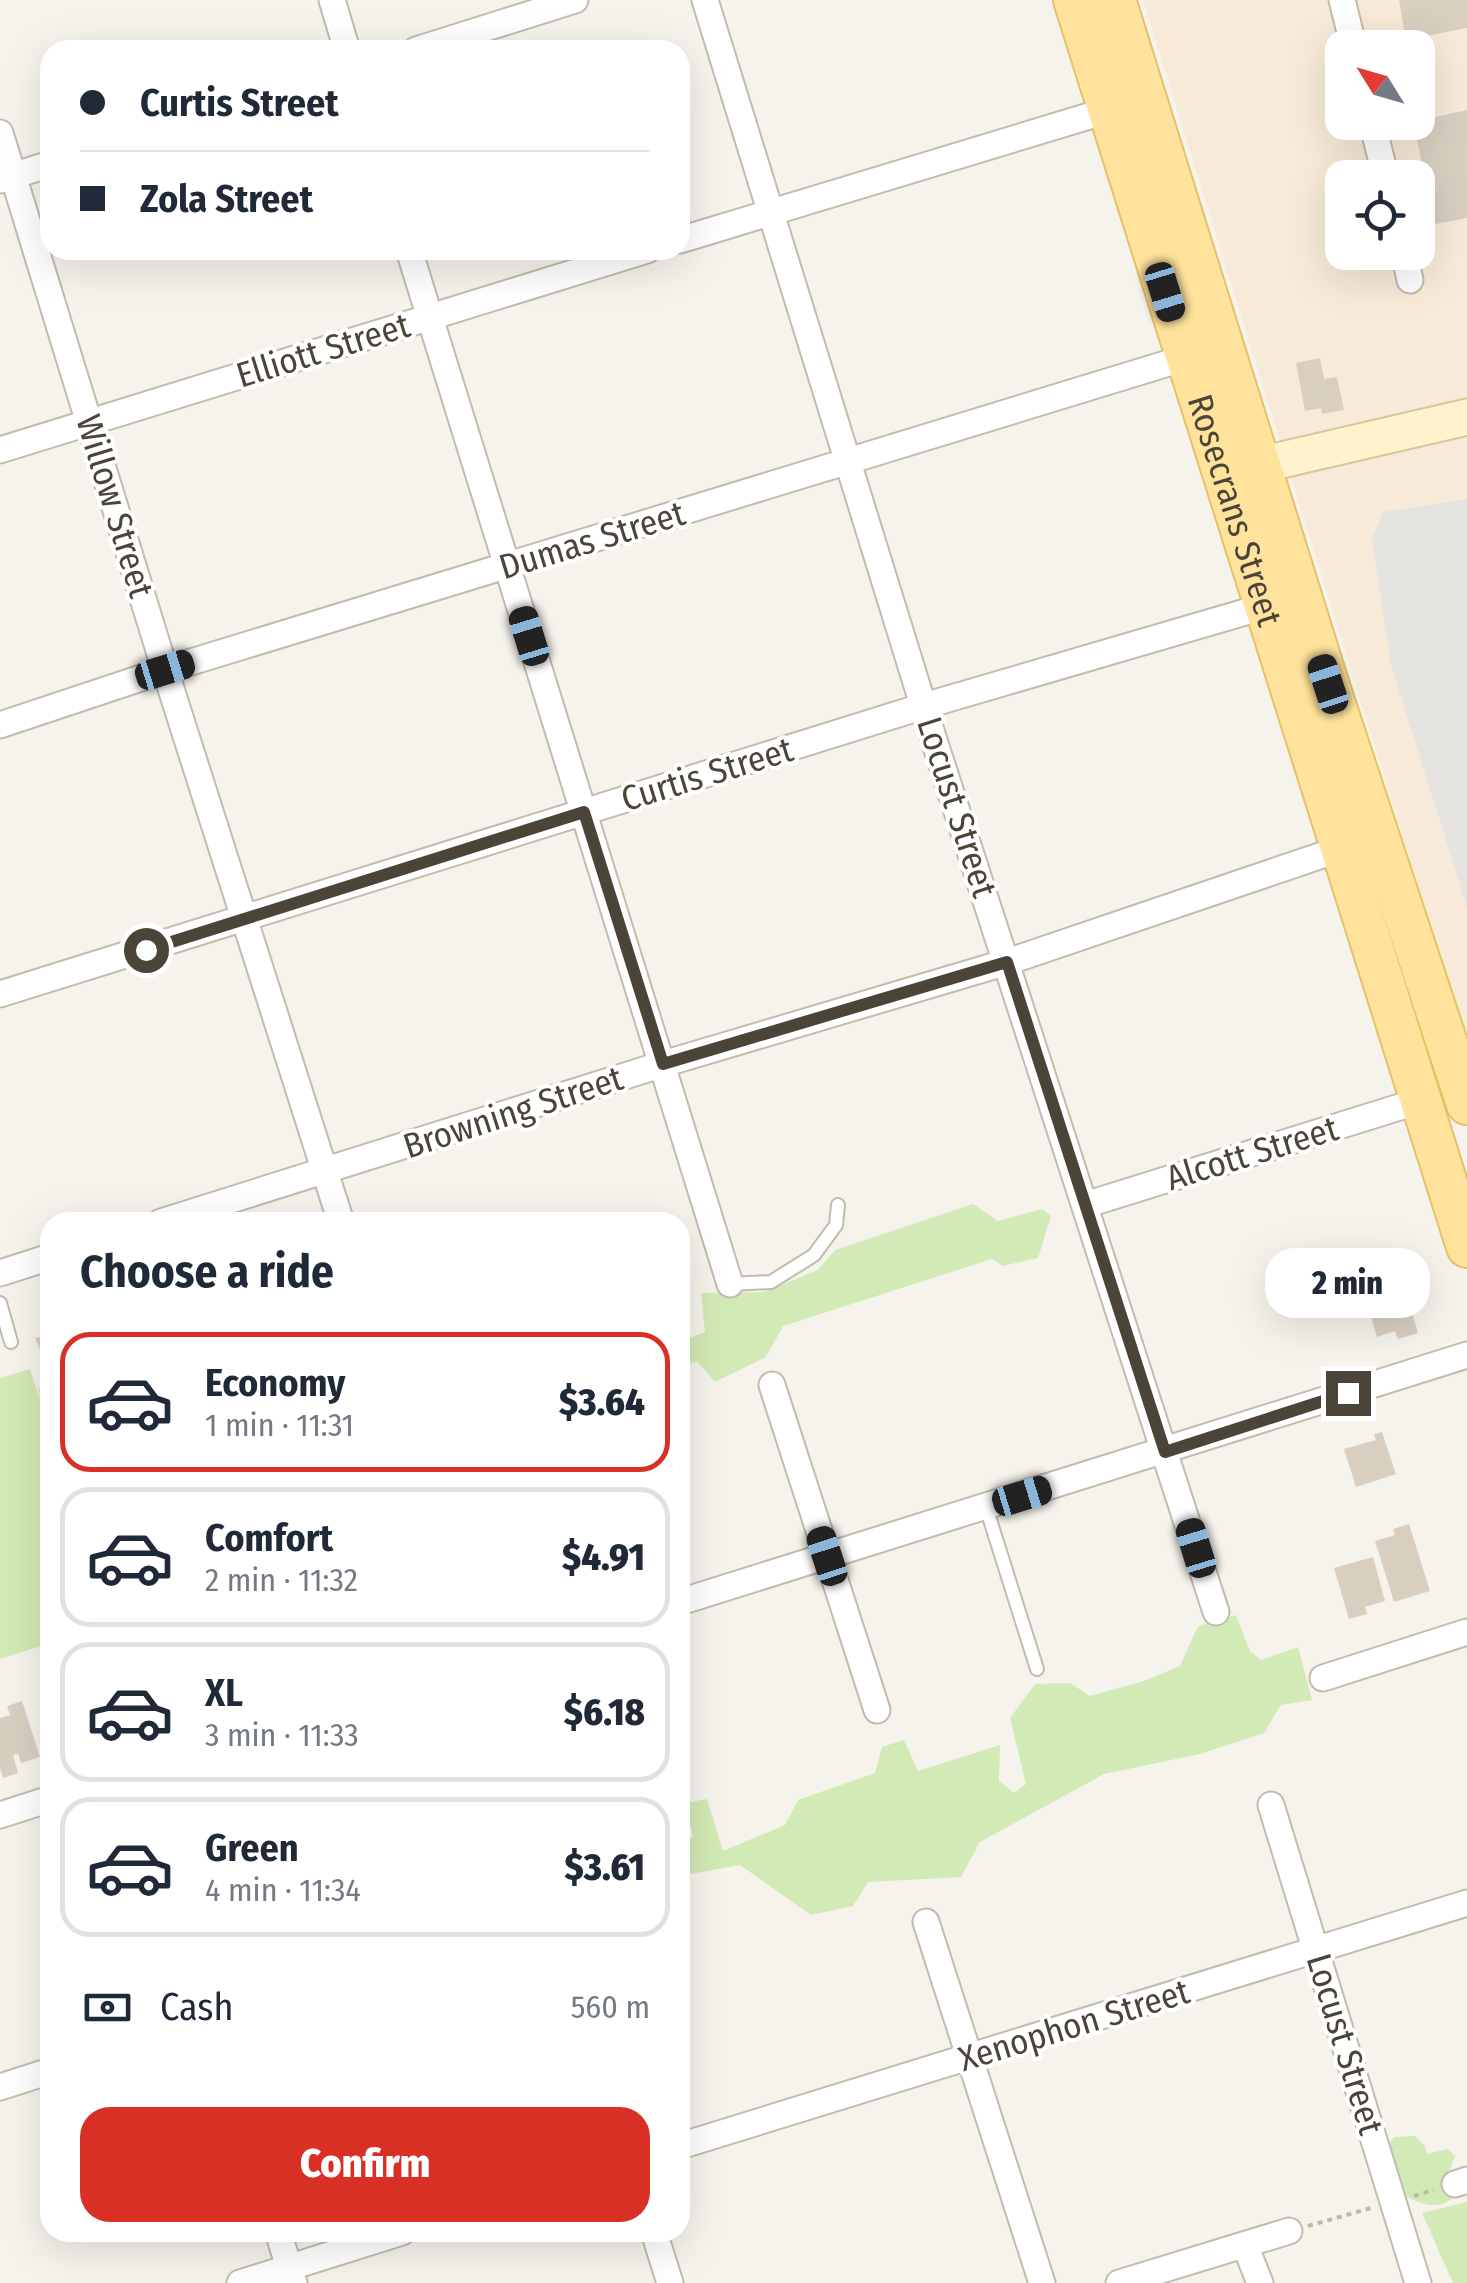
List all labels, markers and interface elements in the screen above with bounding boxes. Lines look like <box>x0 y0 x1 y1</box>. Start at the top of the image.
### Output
north arrow <box>1325 30 1435 140</box>
map controls <box>1325 30 1435 270</box>
text: Curtis Street <box>140 80 339 126</box>
button: locate <box>1325 160 1435 270</box>
text: Zola Street <box>140 176 313 222</box>
car <box>1142 259 1188 325</box>
street label: Elliott Street <box>231 304 415 396</box>
street label: Rosecrans Street <box>1179 389 1291 632</box>
street label: Willow Street <box>67 410 163 603</box>
street label: Dumas Street <box>494 492 690 588</box>
car <box>506 603 552 669</box>
car <box>132 647 198 693</box>
car <box>1304 651 1352 717</box>
street label: Locust Street <box>908 712 1006 903</box>
street label: Curtis Street <box>616 728 798 820</box>
route start <box>124 928 169 973</box>
street label: Browning Street <box>398 1057 629 1167</box>
street label: Alcott Street <box>1161 1107 1343 1199</box>
text: Choose a ride <box>80 1245 334 1299</box>
callout: 2 min <box>1266 1248 1430 1318</box>
text: 2 min <box>1312 1264 1383 1302</box>
icon: car <box>85 1357 175 1447</box>
text: Economy <box>205 1360 345 1406</box>
route end <box>1326 1371 1371 1416</box>
text: $3.64 <box>559 1379 645 1425</box>
text: 1 min · 11:31 <box>205 1406 354 1444</box>
car <box>989 1473 1055 1519</box>
icon: car <box>85 1512 175 1602</box>
text: Comfort <box>205 1515 333 1561</box>
car <box>1173 1515 1219 1581</box>
car <box>803 1523 851 1589</box>
text: $4.91 <box>562 1534 645 1580</box>
text: 2 min · 11:32 <box>205 1561 358 1599</box>
icon: car <box>85 1667 175 1757</box>
text: XL <box>205 1670 243 1716</box>
text: $6.18 <box>564 1689 645 1735</box>
text: 3 min · 11:33 <box>205 1716 359 1754</box>
icon: car <box>85 1822 175 1912</box>
text: Green <box>205 1825 299 1871</box>
text: $3.61 <box>565 1844 645 1890</box>
text: 4 min · 11:34 <box>205 1871 361 1909</box>
street label: Locust Street <box>1298 1949 1393 2140</box>
street label: Xenophon Street <box>954 1970 1195 2080</box>
icon: cash <box>80 1980 135 2035</box>
text: Cash <box>160 1984 234 2030</box>
text: 560 m <box>571 1988 650 2026</box>
button: Confirm <box>80 2107 650 2222</box>

